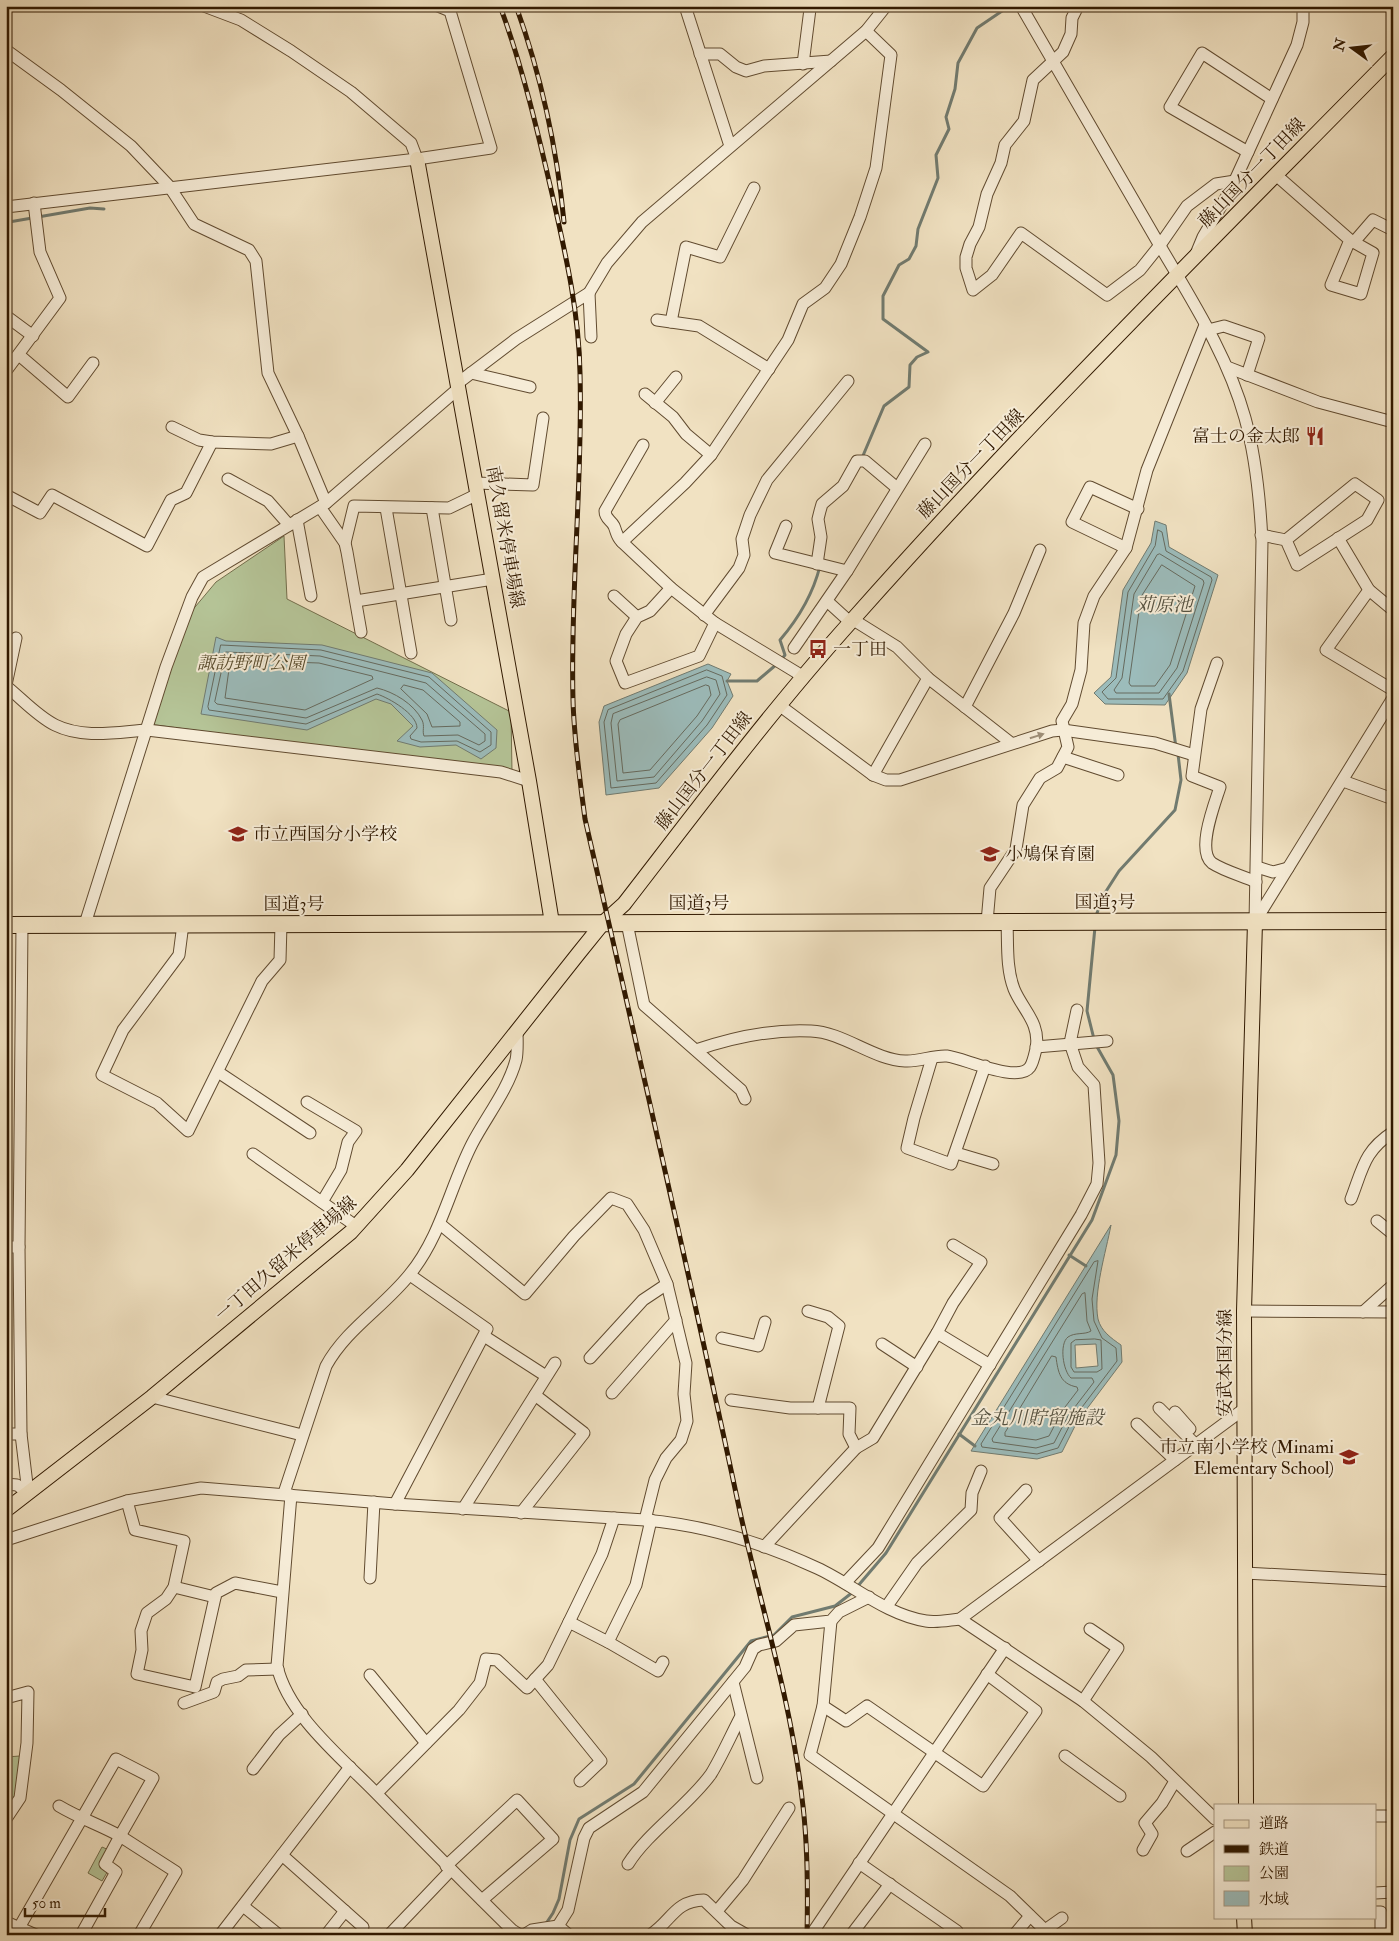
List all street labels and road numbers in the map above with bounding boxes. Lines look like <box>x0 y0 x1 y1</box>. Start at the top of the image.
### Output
street label: 藤山国分一丁田線 <box>1194 113 1310 233</box>
street label: 藤山国分一丁田線 <box>913 404 1029 524</box>
street label: 南久留米停車場線 <box>481 464 529 610</box>
street label: 藤山国分一丁田線 <box>651 707 757 835</box>
street label: 国道3号 <box>1075 891 1135 914</box>
street label: 国道3号 <box>669 892 729 915</box>
street label: 国道3号 <box>264 893 324 916</box>
street label: 一丁田久留米停車場線 <box>211 1191 361 1327</box>
street label: 安武本国分線 <box>1214 1309 1237 1417</box>

